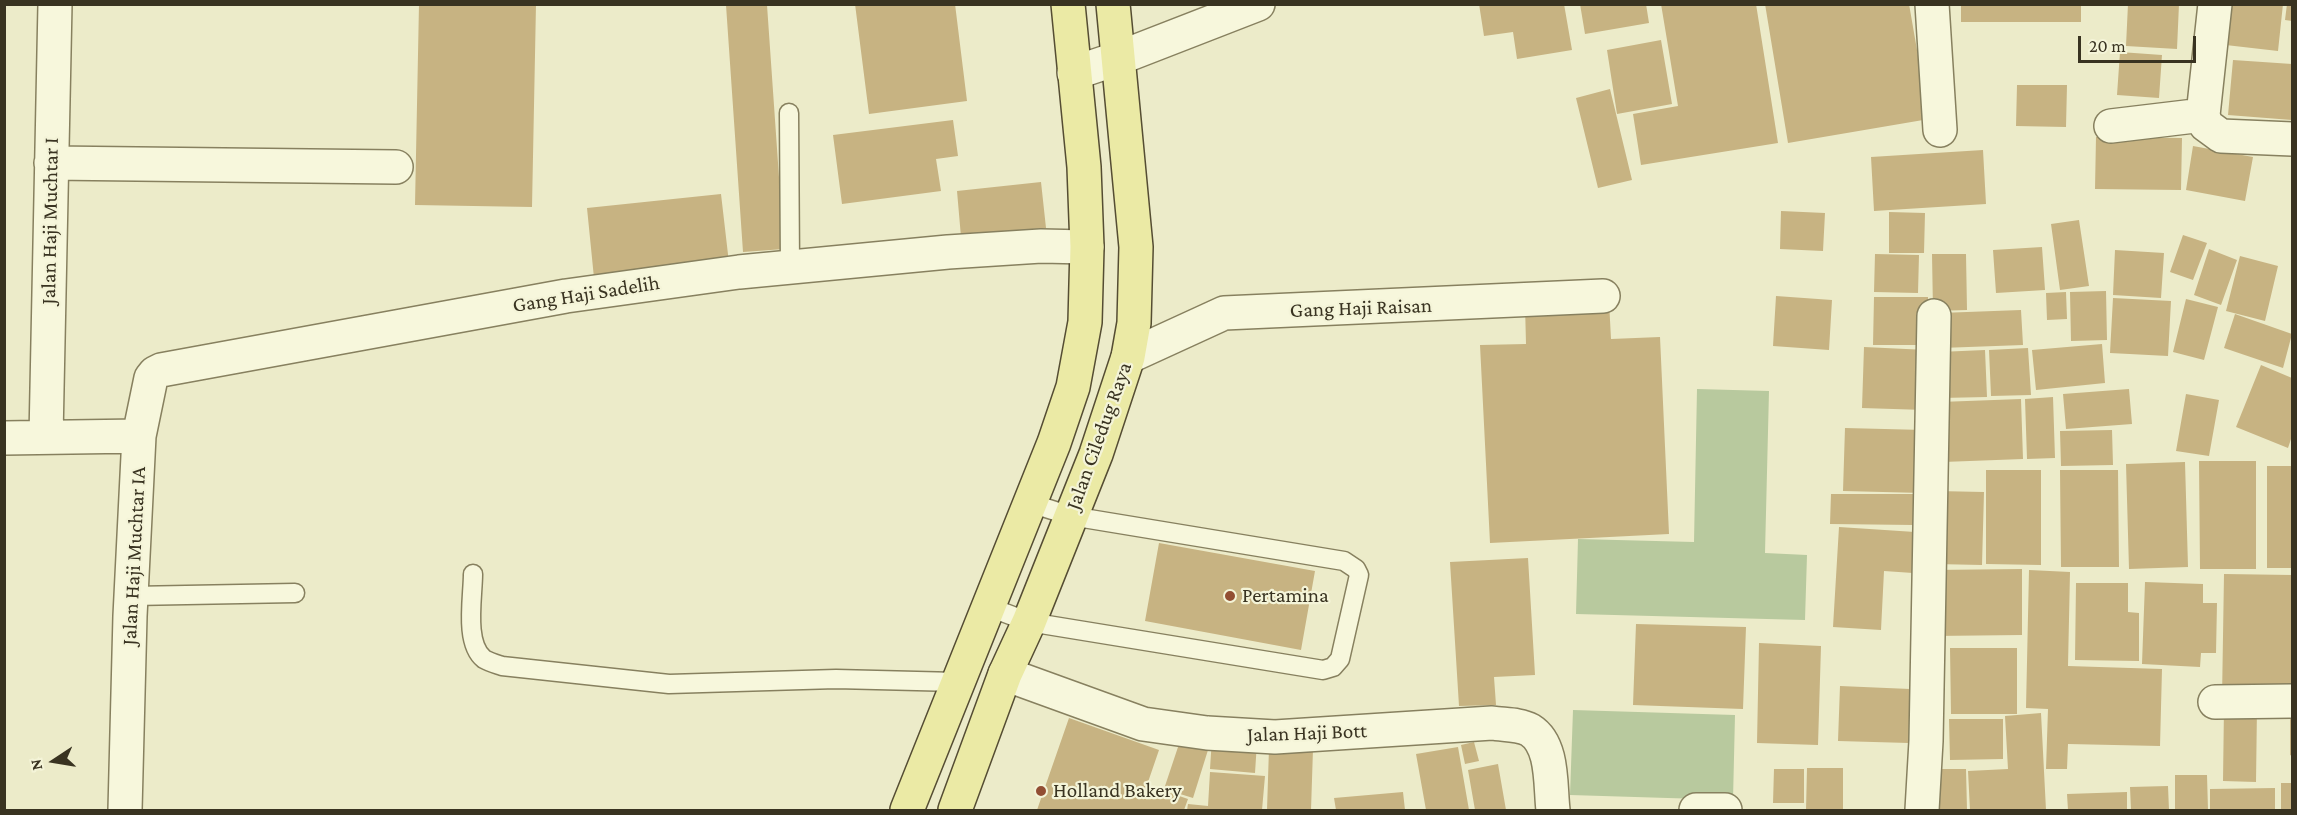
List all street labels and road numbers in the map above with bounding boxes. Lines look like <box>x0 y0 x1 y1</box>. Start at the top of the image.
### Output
street label: Jalan Haji Muchtar I <box>36 137 64 305</box>
street label: Gang Haji Sadelih <box>511 270 661 318</box>
street label: Gang Haji Raisan <box>1289 293 1433 323</box>
street label: Jalan Ciledug Raya <box>1061 359 1137 513</box>
street label: Jalan Haji Muchtar IA <box>117 466 151 646</box>
street label: Jalan Haji Bott <box>1246 718 1368 748</box>

